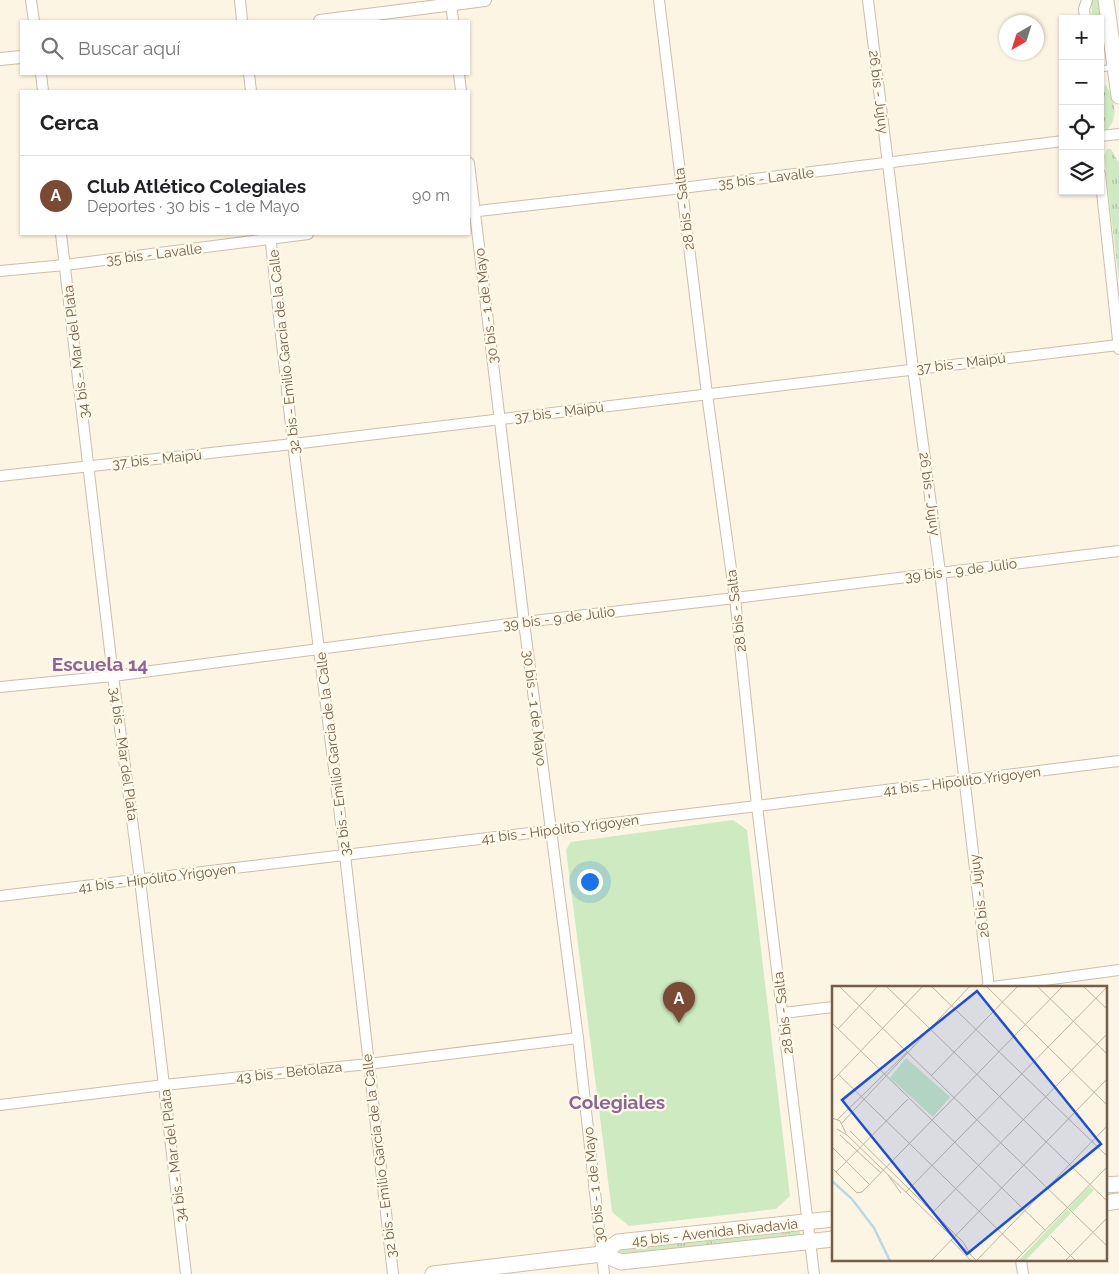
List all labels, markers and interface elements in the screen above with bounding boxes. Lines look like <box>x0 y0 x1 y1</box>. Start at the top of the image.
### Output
north arrow <box>999 15 1044 60</box>
map controls <box>1059 15 1104 195</box>
button: + <box>1059 15 1104 60</box>
search box <box>20 20 470 75</box>
icon: search <box>38 34 66 62</box>
text: Buscar aquí <box>78 37 180 59</box>
street label: 26 bis - Jujuy <box>866 49 892 135</box>
button: − <box>1059 60 1104 105</box>
button: locate <box>1059 105 1104 150</box>
text: Cerca <box>40 110 99 135</box>
button: layers <box>1059 150 1104 195</box>
street label: 35 bis - Lavalle <box>717 164 815 192</box>
street label: 28 bis - Salta <box>671 167 697 251</box>
text: Club Atlético Colegiales <box>87 175 306 197</box>
text: A <box>51 186 61 205</box>
text: 90 m <box>412 186 450 205</box>
text: Deportes · 30 bis - 1 de Mayo <box>87 197 299 216</box>
street label: 35 bis - Lavalle <box>105 240 203 268</box>
street label: 30 bis - 1 de Mayo <box>471 247 501 365</box>
street label: 32 bis - Emilio García de la Calle <box>265 249 303 455</box>
street label: 34 bis - Mar del Plata <box>60 284 92 420</box>
street label: 37 bis - Maipú <box>915 350 1007 376</box>
street label: 37 bis - Maipú <box>513 399 605 425</box>
street label: 37 bis - Maipú <box>112 446 202 472</box>
street label: 26 bis - Jujuy <box>916 451 944 537</box>
street label: 39 bis - 9 de Julio <box>904 555 1018 585</box>
street label: 28 bis - Salta <box>723 569 749 653</box>
street label: 39 bis - 9 de Julio <box>502 603 616 633</box>
street label: 30 bis - 1 de Mayo <box>520 649 550 767</box>
street label: 32 bis - Emilio García de la Calle <box>313 651 353 857</box>
district label: Escuela 14 <box>52 653 148 675</box>
street label: 34 bis - Mar del Plata <box>107 686 141 822</box>
street label: 41 bis - Hipólito Yrigoyen <box>882 763 1042 799</box>
street label: 41 bis - Hipólito Yrigoyen <box>480 811 640 847</box>
street label: 26 bis - Jujuy <box>966 853 992 939</box>
street label: 41 bis - Hipólito Yrigoyen <box>77 860 237 896</box>
your location <box>577 869 603 895</box>
street label: 28 bis - Salta <box>770 971 796 1055</box>
pin: A <box>663 982 695 1023</box>
inset map <box>832 986 1106 1262</box>
street label: 32 bis - Emilio García de la Calle <box>359 1053 399 1259</box>
street label: 43 bis - Betolaza <box>235 1058 343 1086</box>
street label: 34 bis - Mar del Plata <box>157 1088 189 1224</box>
district label: Colegiales <box>569 1091 665 1113</box>
street label: 30 bis - 1 de Mayo <box>580 1126 608 1244</box>
street label: 45 bis - Avenida Rivadavia <box>631 1215 799 1249</box>

